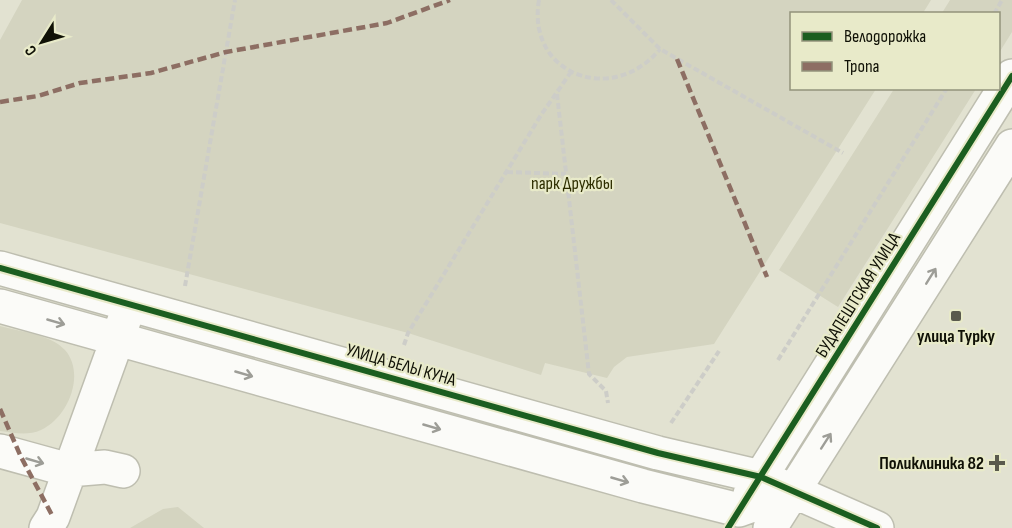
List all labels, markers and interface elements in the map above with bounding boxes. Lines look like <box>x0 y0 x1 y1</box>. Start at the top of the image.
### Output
north arrow <box>12 12 72 72</box>
legend <box>790 12 1000 90</box>
text: Велодорожка <box>844 26 926 47</box>
text: С <box>21 41 41 59</box>
text: Тропа <box>844 56 880 77</box>
park label: парк Дружбы <box>531 173 613 194</box>
street label: БУДАПЕШТСКАЯ УЛИЦА <box>811 228 905 361</box>
one-way arrow <box>925 268 937 285</box>
marker: улица Турку <box>949 309 963 323</box>
one-way arrow <box>46 316 65 328</box>
place label: улица Турку <box>917 326 996 347</box>
street label: УЛИЦА БЕЛЫ КУНА <box>344 339 458 391</box>
one-way arrow <box>234 369 253 380</box>
one-way arrow <box>422 422 441 433</box>
one-way arrow <box>821 433 833 450</box>
place label: Поликлиника 82 <box>879 453 984 474</box>
marker: Поликлиника 82 <box>988 454 1006 472</box>
one-way arrow <box>25 456 44 467</box>
one-way arrow <box>610 475 629 486</box>

